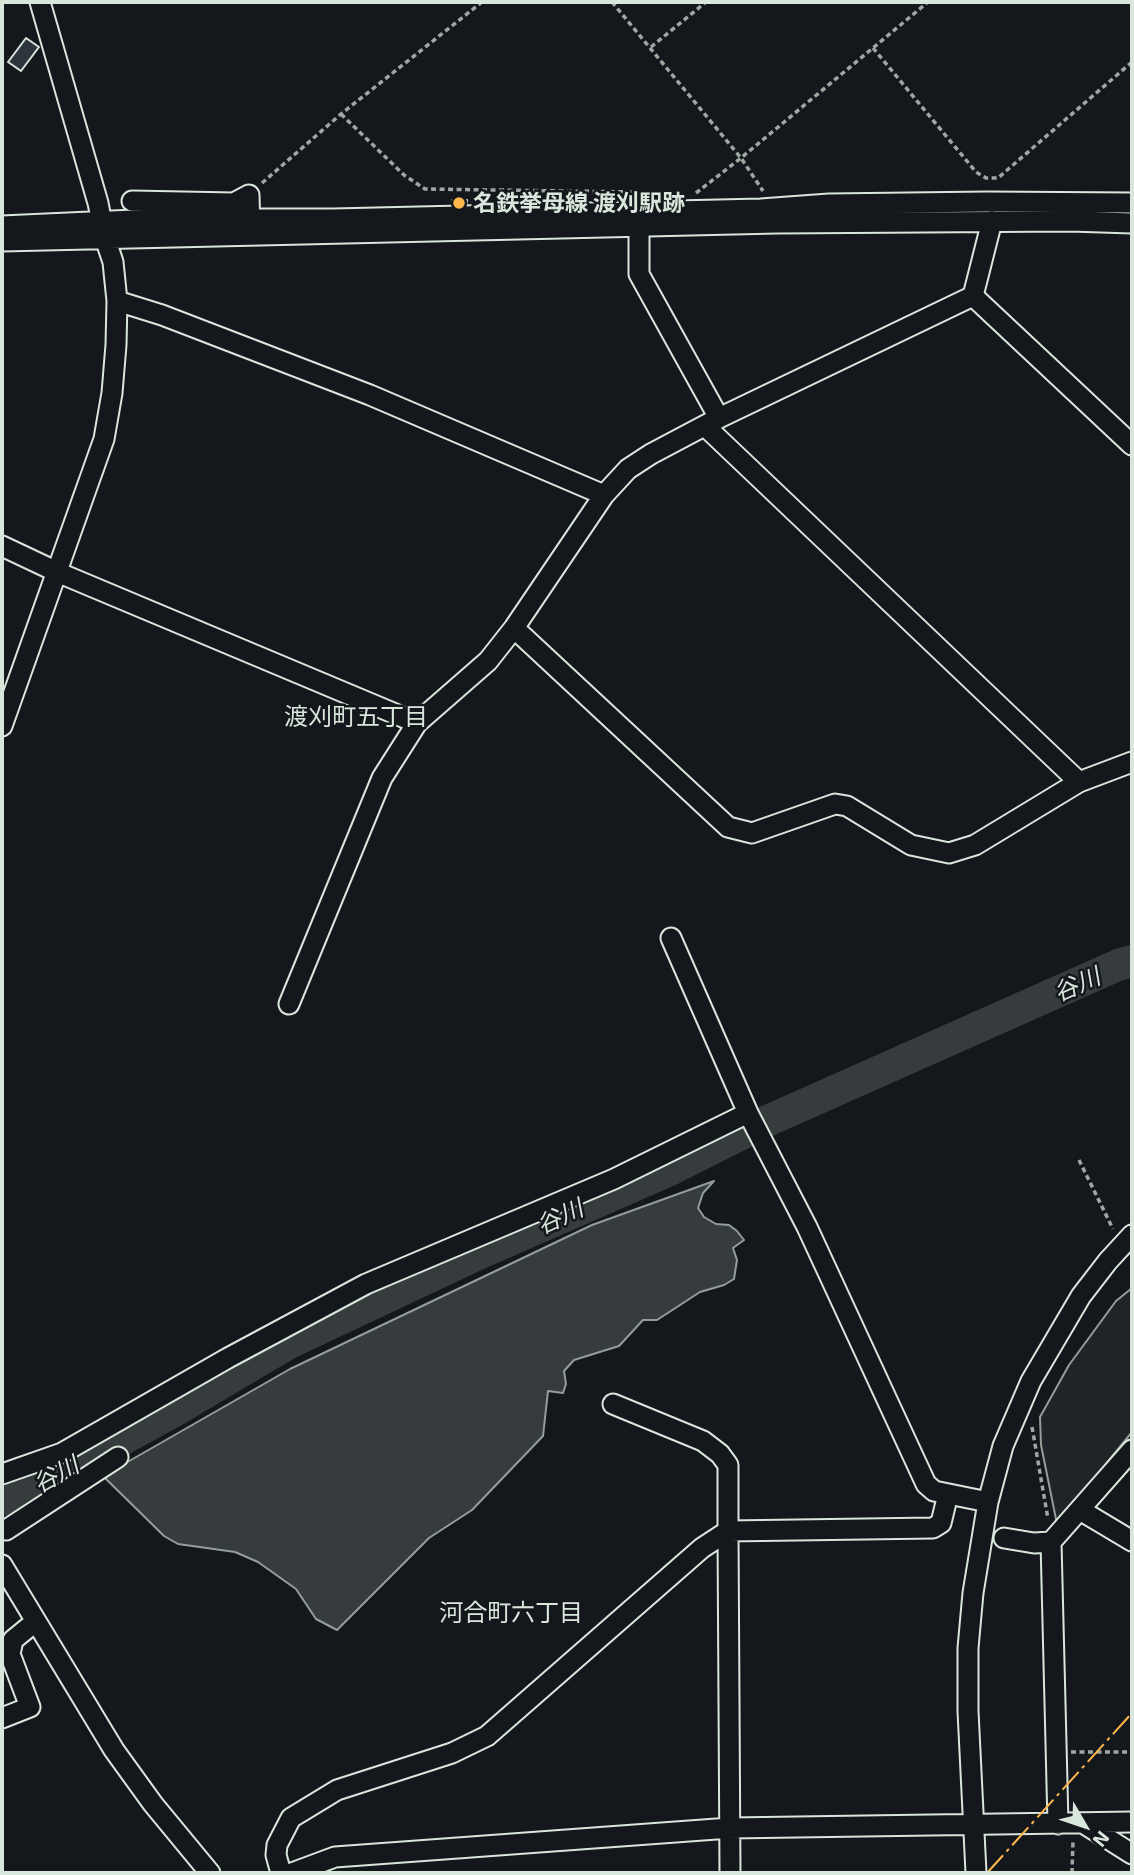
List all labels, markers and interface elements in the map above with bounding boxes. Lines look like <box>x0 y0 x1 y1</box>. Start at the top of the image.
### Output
place label: 名鉄挙母線 渡刈駅跡 <box>473 189 685 217</box>
marker: 名鉄挙母線 渡刈駅跡 <box>451 195 467 211</box>
district label: 渡刈町五丁目 <box>284 703 428 731</box>
water label: 谷川 <box>1049 962 1105 1008</box>
water label: 谷川 <box>532 1194 588 1240</box>
water label: 谷川 <box>28 1451 84 1499</box>
district label: 河合町六丁目 <box>439 1599 583 1627</box>
north arrow <box>1050 1791 1120 1861</box>
text: N <box>1088 1827 1115 1852</box>

